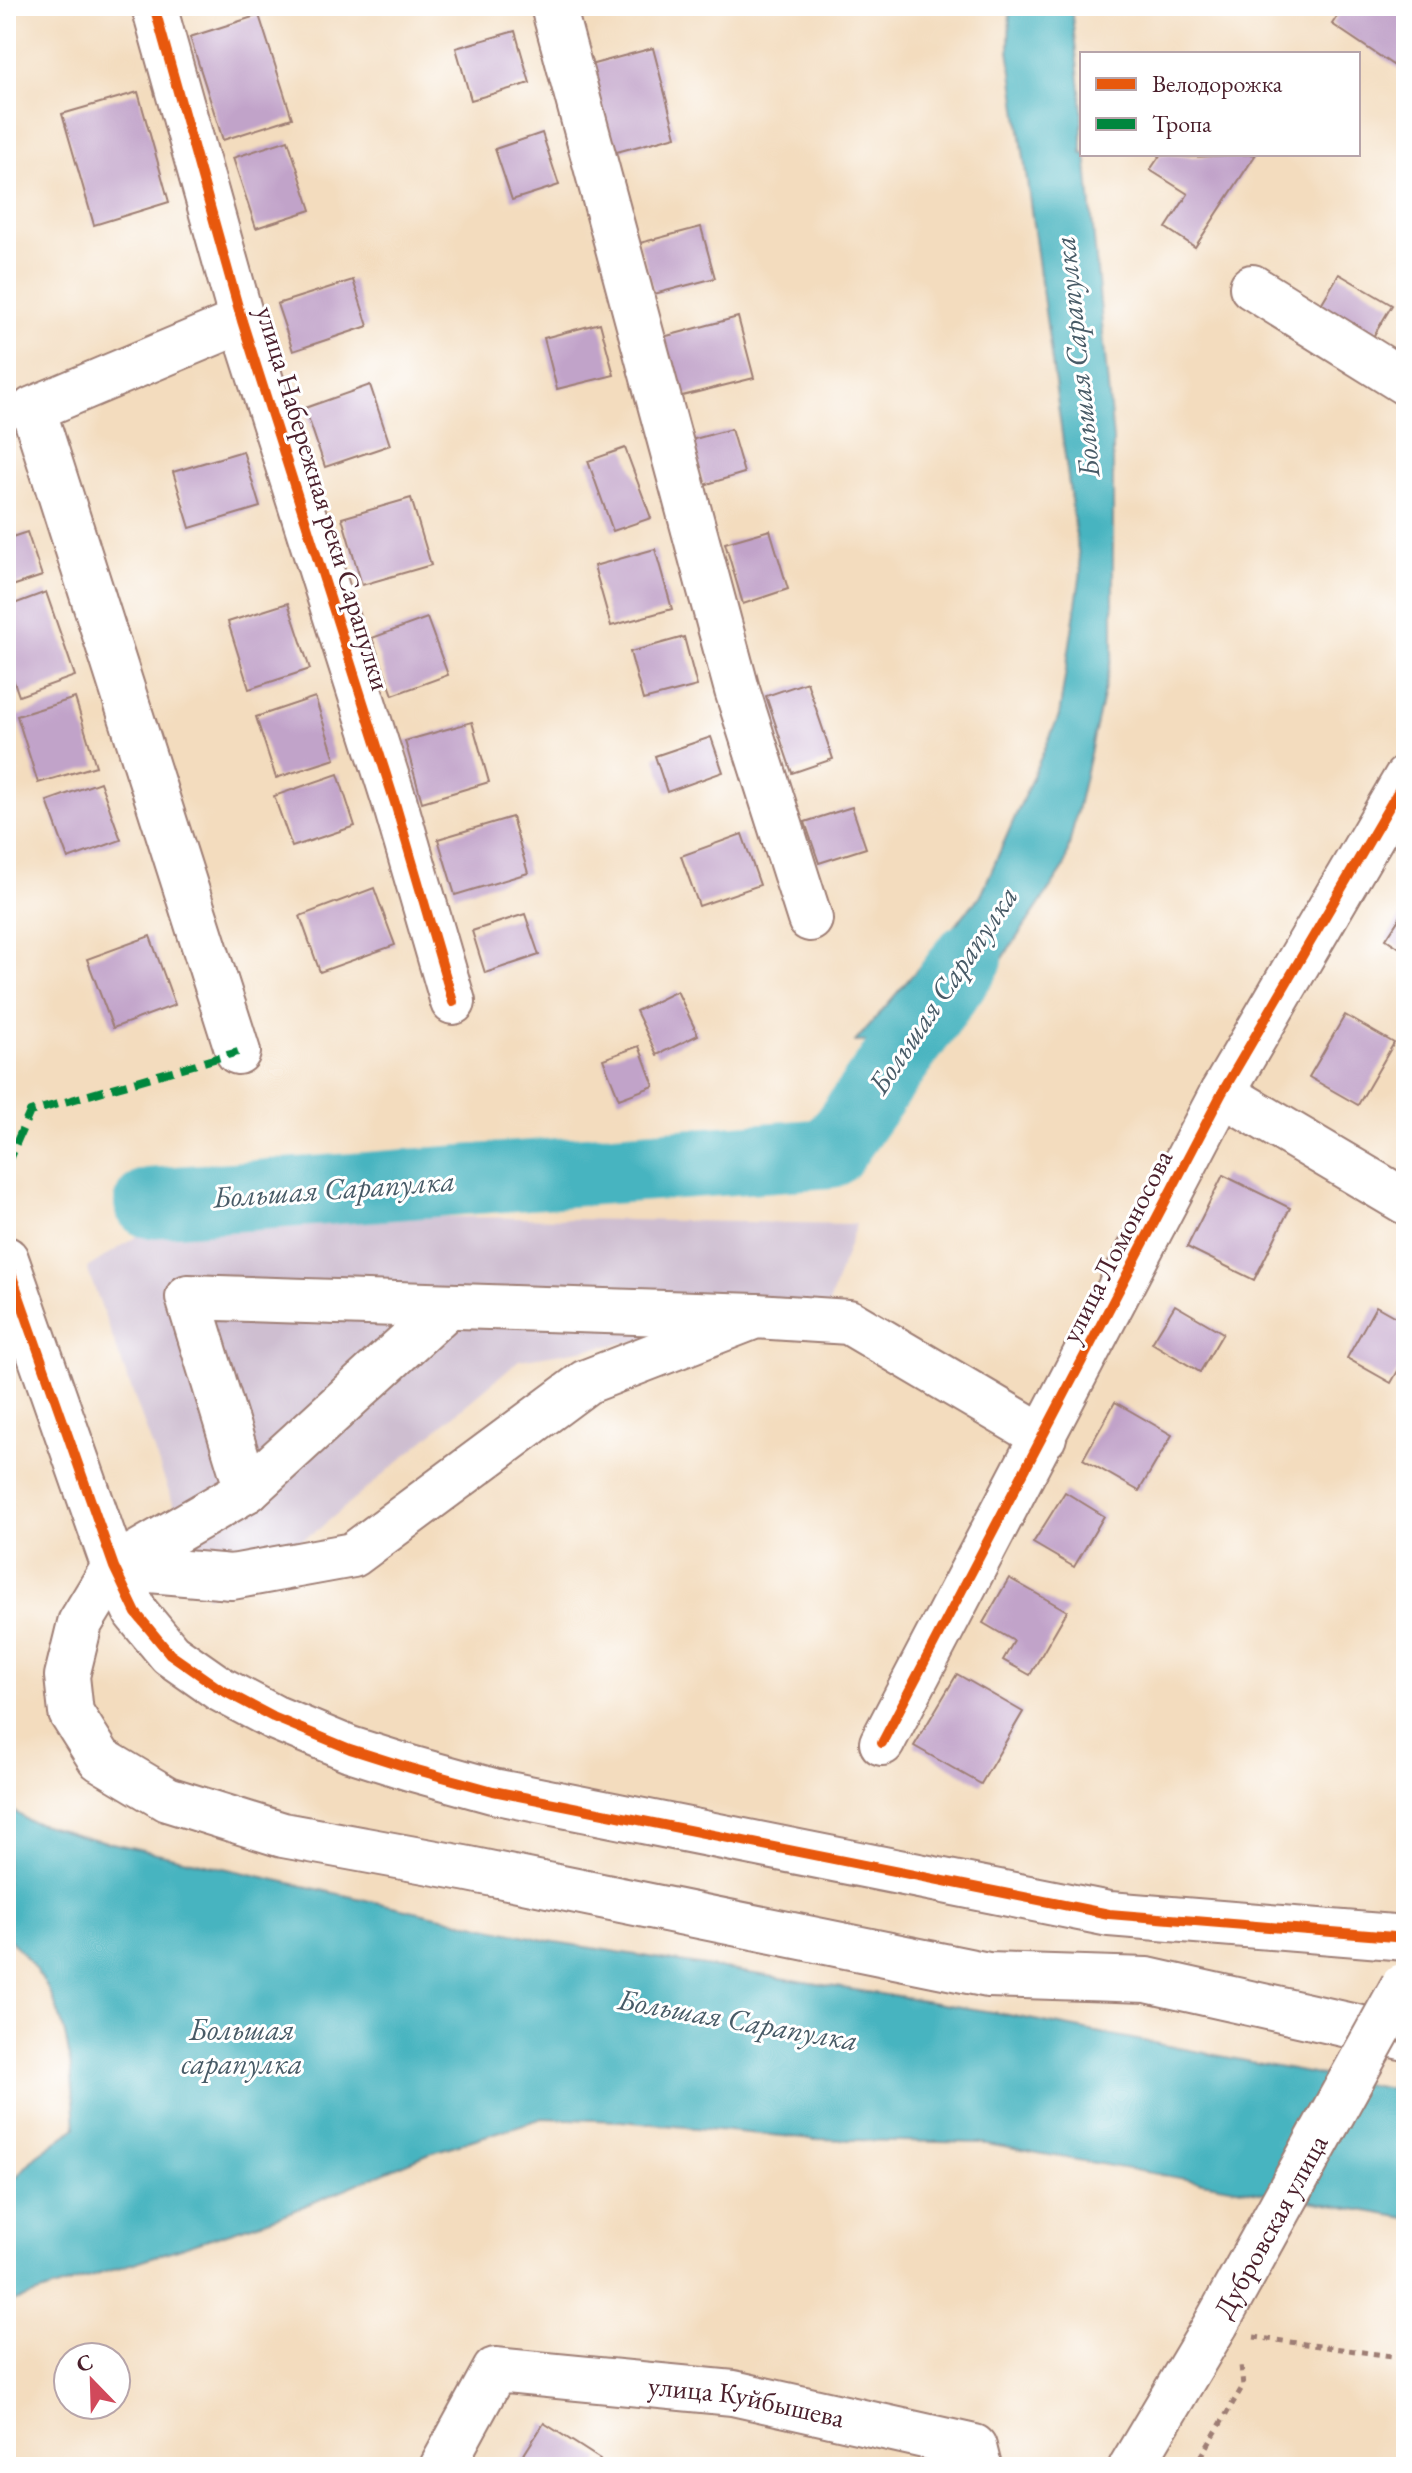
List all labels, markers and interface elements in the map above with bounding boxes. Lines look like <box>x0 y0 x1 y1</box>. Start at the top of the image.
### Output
legend <box>1080 52 1360 156</box>
text: Велодорожка <box>1152 68 1283 99</box>
text: Тропа <box>1152 108 1212 139</box>
water label: Большая Сарапулка <box>1044 234 1109 481</box>
street label: улица Набережная реки Сарапулки <box>248 302 400 695</box>
water label: Большая Сарапулка <box>858 878 1027 1102</box>
street label: улица Ломоносова <box>1052 1143 1181 1349</box>
water label: Большая Сарапулка <box>211 1161 456 1216</box>
water label: Большая Сарапулка <box>614 1979 861 2060</box>
water label: Большая сарапулка <box>181 2010 303 2083</box>
street label: Дубровская улица <box>1205 2127 1336 2324</box>
north arrow <box>52 2341 132 2421</box>
text: С <box>72 2347 97 2379</box>
street label: улица Куйбышева <box>646 2367 849 2436</box>

